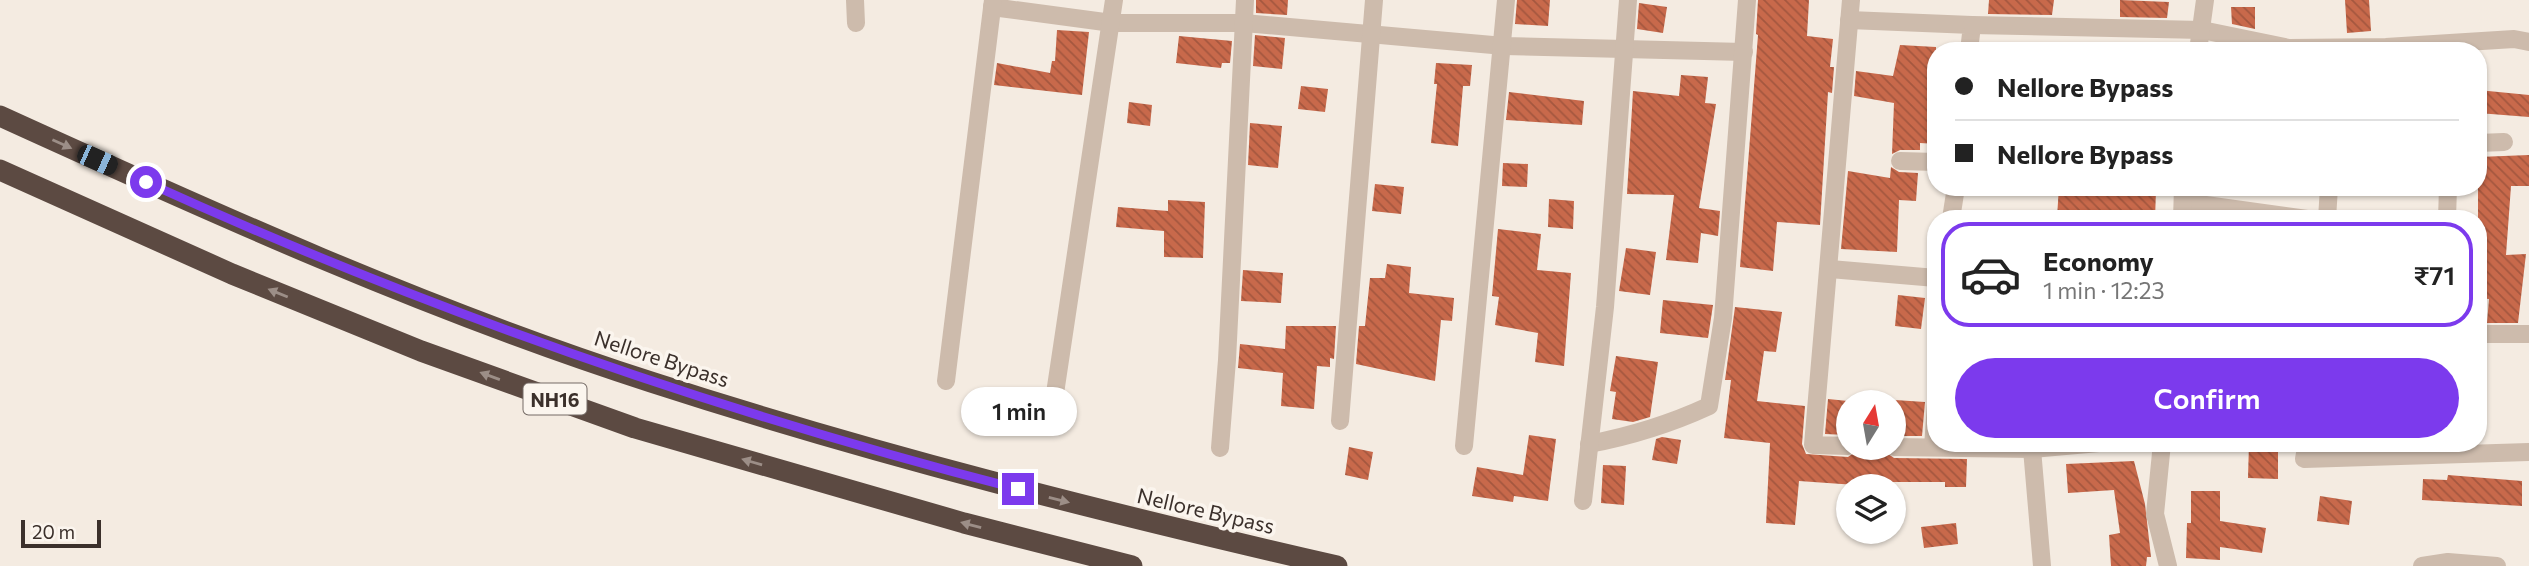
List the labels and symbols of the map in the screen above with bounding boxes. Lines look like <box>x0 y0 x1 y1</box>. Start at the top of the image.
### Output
one-way arrow <box>52 138 72 150</box>
car <box>74 142 121 178</box>
route start <box>130 166 162 198</box>
one-way arrow <box>268 287 289 298</box>
street label: Nellore Bypass <box>592 324 732 392</box>
one-way arrow <box>479 370 500 381</box>
road number: NH16 <box>524 384 586 414</box>
callout: 1 min <box>960 388 1076 436</box>
north arrow <box>1836 390 1906 460</box>
one-way arrow <box>742 457 763 467</box>
route end <box>1002 473 1034 505</box>
street label: Nellore Bypass <box>1135 482 1277 538</box>
one-way arrow <box>1048 495 1070 506</box>
scale bar <box>21 517 102 549</box>
one-way arrow <box>960 519 982 530</box>

